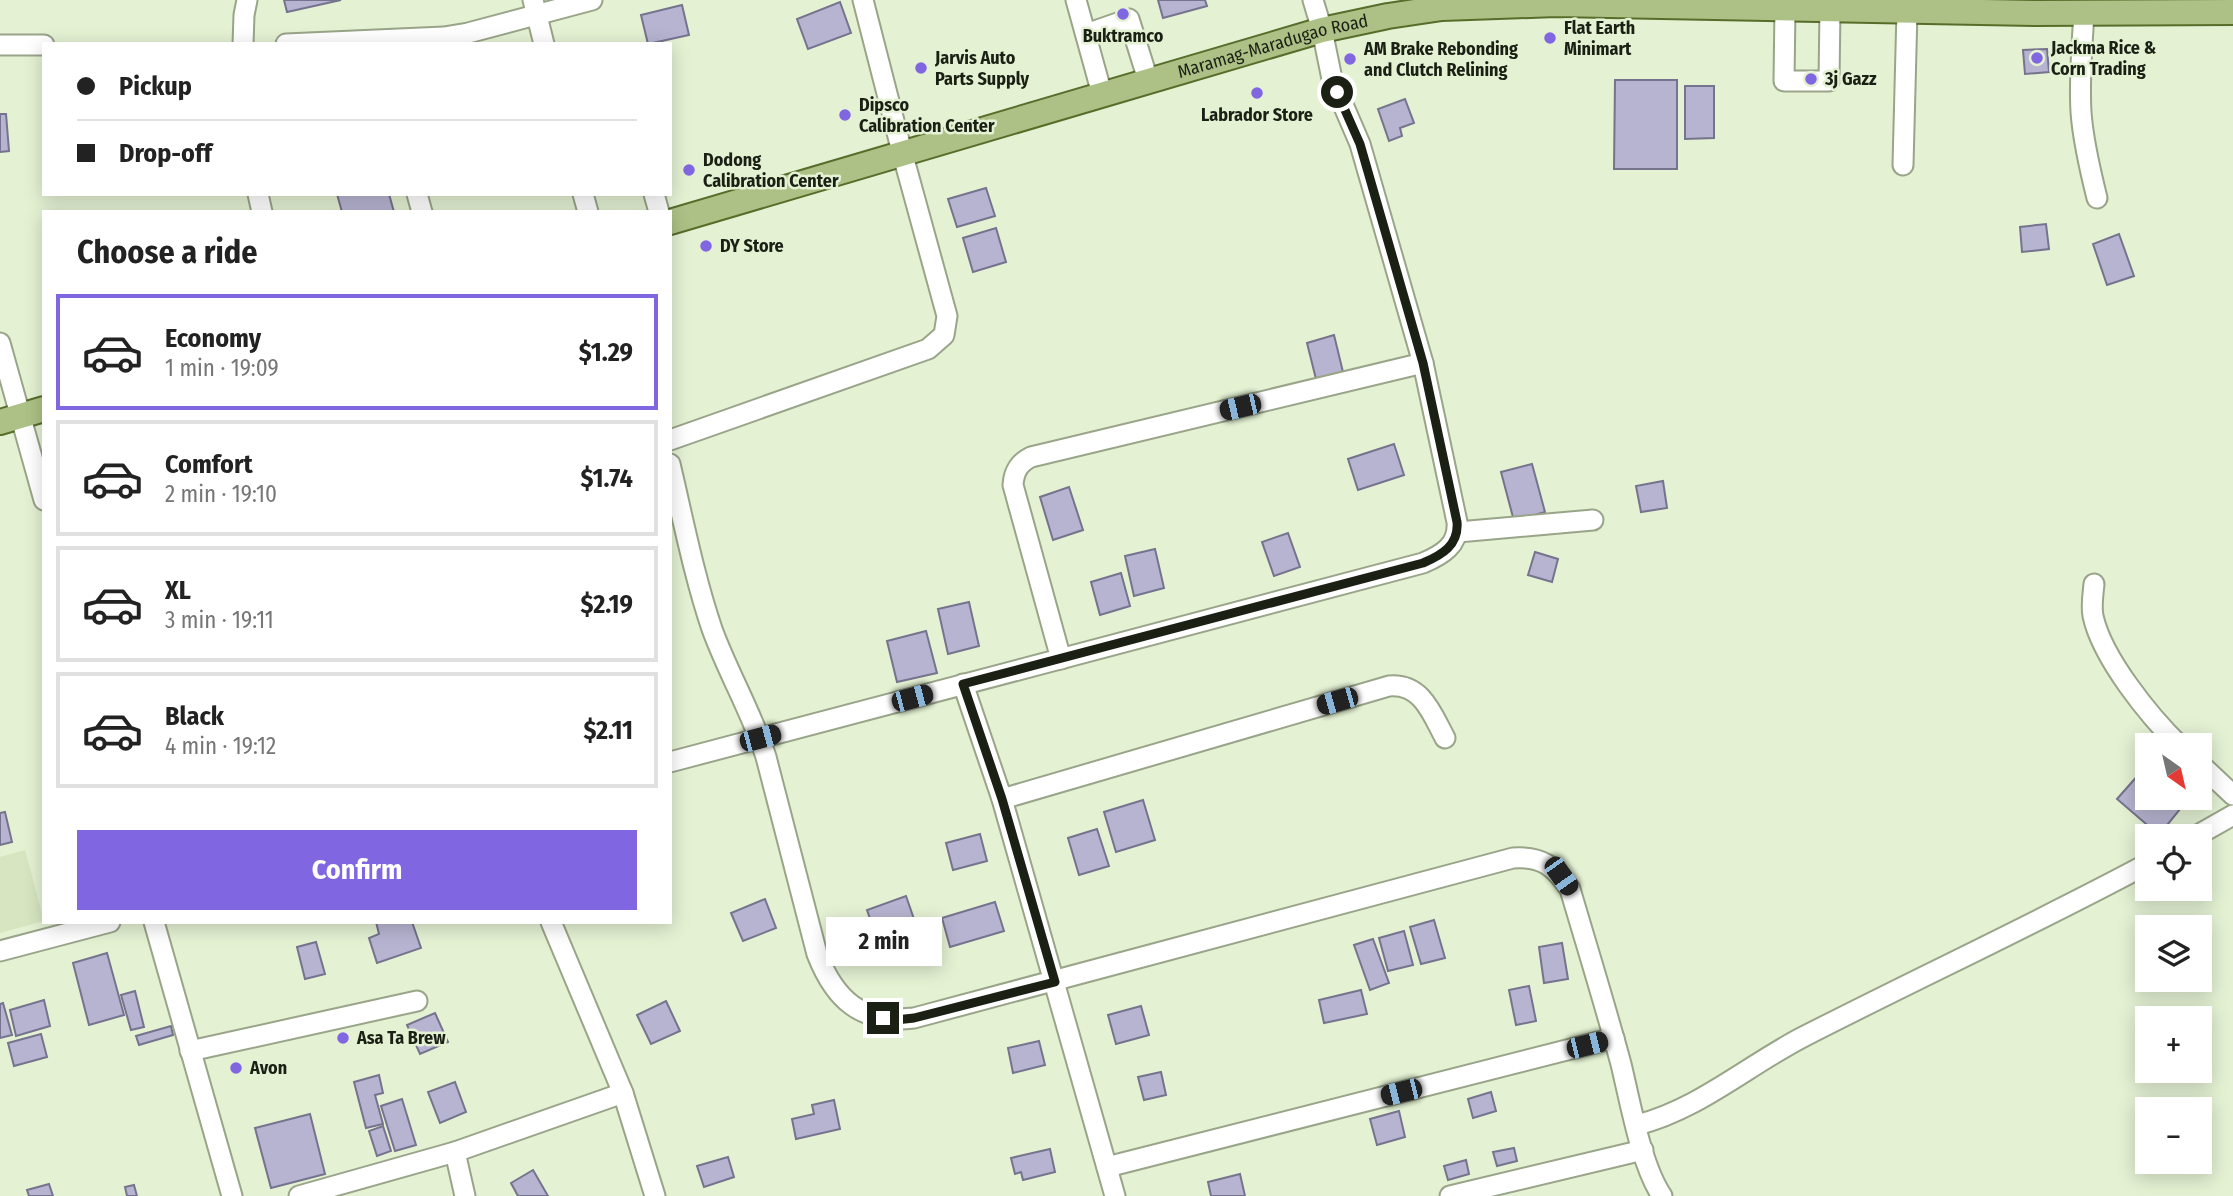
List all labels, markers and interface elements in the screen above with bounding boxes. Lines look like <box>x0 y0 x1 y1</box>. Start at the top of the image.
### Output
marker: Buktramco <box>1115 6 1131 22</box>
street label: Maramag-Maradugao Road <box>1175 10 1370 83</box>
place label: Flat Earth Minimart <box>1564 17 1635 60</box>
place label: Buktramco <box>1083 25 1164 47</box>
marker: Flat Earth Minimart <box>1542 30 1558 46</box>
place label: Jackma Rice & Corn Trading <box>2050 37 2157 80</box>
place label: AM Brake Rebonding and Clutch Relining <box>1363 38 1518 81</box>
place label: Jarvis Auto Parts Supply <box>934 47 1029 90</box>
marker: Jackma Rice & Corn Trading <box>2029 50 2045 66</box>
marker: AM Brake Rebonding and Clutch Relining <box>1342 51 1358 67</box>
marker: Jarvis Auto Parts Supply <box>913 60 929 76</box>
place label: 3j Gazz <box>1824 68 1877 90</box>
text: Pickup <box>119 71 192 102</box>
marker: 3j Gazz <box>1803 71 1819 87</box>
route start <box>1321 76 1353 108</box>
marker: Labrador Store <box>1249 85 1265 101</box>
place label: Dipsco Calibration Center <box>859 94 995 137</box>
place label: Labrador Store <box>1201 104 1313 126</box>
marker: Dipsco Calibration Center <box>837 107 853 123</box>
text: Drop-off <box>119 138 212 169</box>
place label: Dodong Calibration Center <box>703 149 839 192</box>
marker: Dodong Calibration Center <box>681 162 697 178</box>
text: Choose a ride <box>77 233 258 271</box>
place label: DY Store <box>720 235 784 257</box>
marker: DY Store <box>698 238 714 254</box>
icon: car <box>81 321 144 384</box>
text: Economy <box>165 323 261 354</box>
text: $1.29 <box>579 337 633 368</box>
text: 1 min · 19:09 <box>165 354 279 382</box>
car <box>1218 392 1263 422</box>
icon: car <box>81 447 144 510</box>
text: Comfort <box>165 449 253 480</box>
text: $1.74 <box>580 463 633 494</box>
text: 2 min · 19:10 <box>165 480 277 508</box>
icon: car <box>81 573 144 636</box>
text: XL <box>165 575 191 606</box>
text: $2.19 <box>580 589 633 620</box>
text: 3 min · 19:11 <box>165 606 274 634</box>
car <box>889 682 936 714</box>
car <box>1314 685 1361 717</box>
icon: car <box>81 699 144 762</box>
text: Black <box>165 701 224 732</box>
text: $2.11 <box>583 715 633 746</box>
car <box>737 722 784 754</box>
text: 4 min · 19:12 <box>165 732 276 760</box>
north arrow <box>2135 733 2212 810</box>
map controls <box>2135 733 2212 1174</box>
button: locate <box>2135 824 2212 901</box>
button: Confirm <box>77 830 637 910</box>
car <box>1541 853 1582 899</box>
button: layers <box>2135 915 2212 992</box>
callout: 2 min <box>825 916 941 965</box>
text: 2 min <box>859 927 910 955</box>
route end <box>867 1002 899 1034</box>
button: + <box>2135 1006 2212 1083</box>
place label: Asa Ta Brew <box>356 1027 446 1049</box>
marker: Asa Ta Brew <box>335 1030 351 1046</box>
car <box>1565 1030 1610 1060</box>
place label: Avon <box>249 1057 287 1079</box>
marker: Avon <box>228 1060 244 1076</box>
car <box>1379 1077 1424 1107</box>
button: − <box>2135 1097 2212 1174</box>

